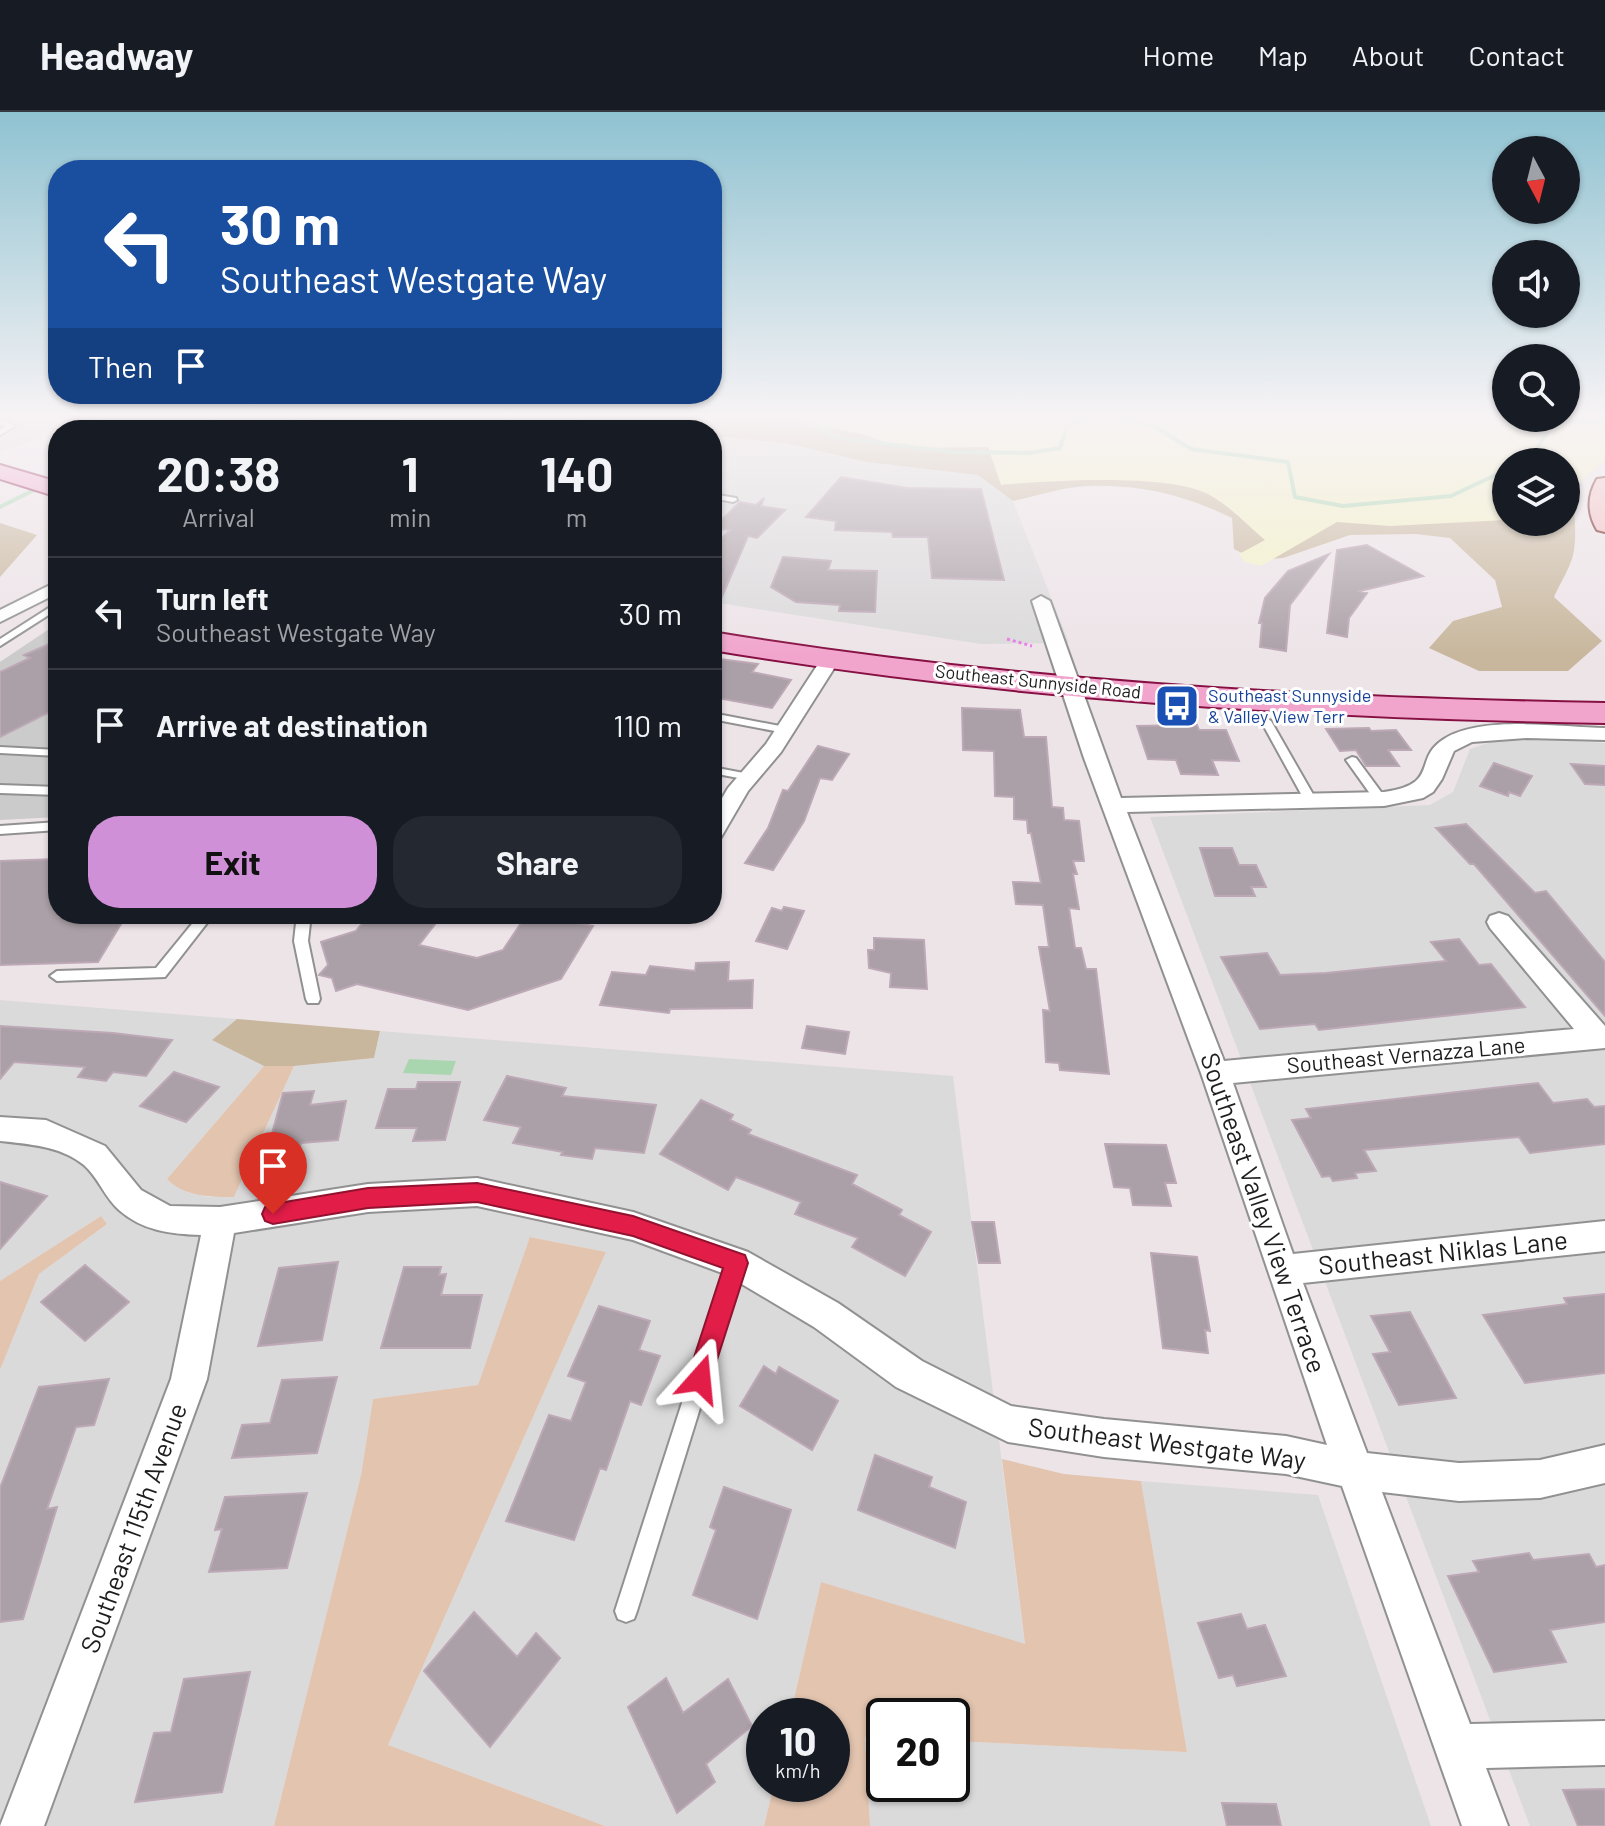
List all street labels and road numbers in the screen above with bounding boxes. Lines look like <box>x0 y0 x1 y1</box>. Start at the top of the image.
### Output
street label: Southeast Sunnyside Road <box>934 659 1142 703</box>
street label: Southeast Vernazza Lane <box>1286 1031 1526 1077</box>
street label: Southeast Valley View Terrace <box>1195 1048 1334 1377</box>
street label: Southeast Niklas Lane <box>1317 1223 1569 1280</box>
street label: Southeast 115th Avenue <box>73 1398 192 1657</box>
street label: Southeast Westgate Way <box>1027 1410 1308 1475</box>

